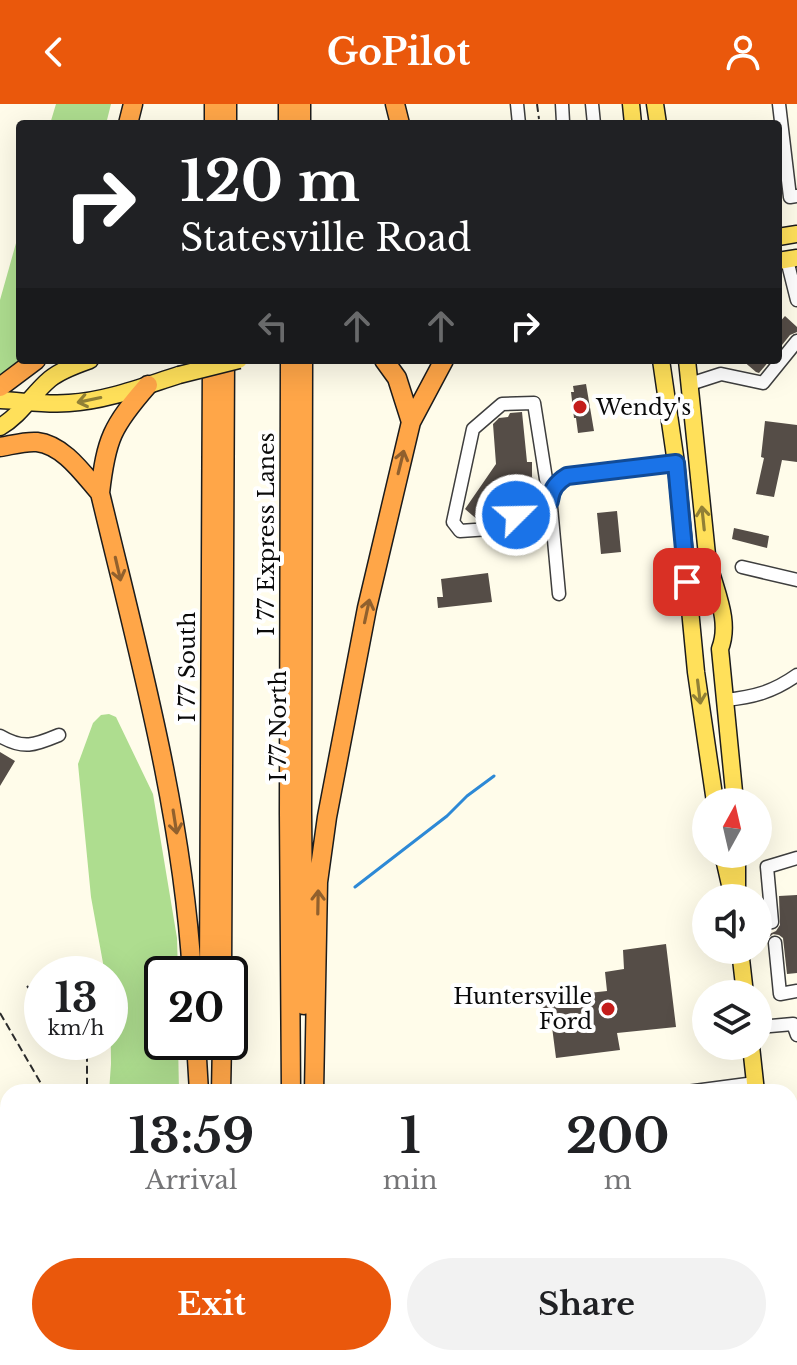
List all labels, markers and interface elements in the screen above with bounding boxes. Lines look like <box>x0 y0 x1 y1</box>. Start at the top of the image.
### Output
icon: back <box>32 30 76 74</box>
text: GoPilot <box>327 30 470 75</box>
icon: person <box>721 30 765 74</box>
text: 120 m <box>180 147 360 216</box>
icon: right <box>48 152 152 256</box>
text: Statesville Road <box>180 216 471 261</box>
icon: left <box>251 304 295 348</box>
icon: ahead <box>335 304 379 348</box>
icon: ahead <box>419 304 463 348</box>
icon: right <box>503 304 547 348</box>
one-way arrow <box>77 393 102 408</box>
place label: Wendy's <box>595 394 691 421</box>
marker: Wendy's <box>571 398 589 416</box>
street label: I 77 Express Lanes <box>253 432 280 636</box>
one-way arrow <box>394 450 409 476</box>
position arrow <box>474 473 558 557</box>
one-way arrow <box>695 505 710 532</box>
pin <box>653 548 721 616</box>
one-way arrow <box>111 555 126 581</box>
icon: arrive <box>665 560 709 604</box>
one-way arrow <box>360 599 375 624</box>
street label: I 77 South <box>174 612 201 722</box>
street label: I 77 North <box>265 670 292 782</box>
one-way arrow <box>691 678 706 705</box>
north arrow <box>692 788 772 868</box>
map controls <box>692 788 772 1060</box>
one-way arrow <box>168 809 183 835</box>
button: sound <box>692 884 772 964</box>
one-way arrow <box>310 889 325 916</box>
speed limit sign: 20 <box>144 956 248 1060</box>
text: 13 <box>55 973 97 1023</box>
button: layers <box>692 980 772 1060</box>
place label: Huntersville Ford <box>453 983 592 1035</box>
marker: Huntersville Ford <box>599 1000 617 1018</box>
text: km/h <box>48 1016 104 1040</box>
text: 13:59 <box>128 1106 254 1166</box>
text: 1 <box>400 1106 421 1166</box>
text: 200 <box>566 1106 670 1166</box>
text: Arrival <box>145 1164 237 1196</box>
text: min <box>383 1164 438 1196</box>
text: m <box>604 1164 632 1196</box>
button: Exit <box>32 1258 391 1350</box>
button: Share <box>407 1258 766 1350</box>

